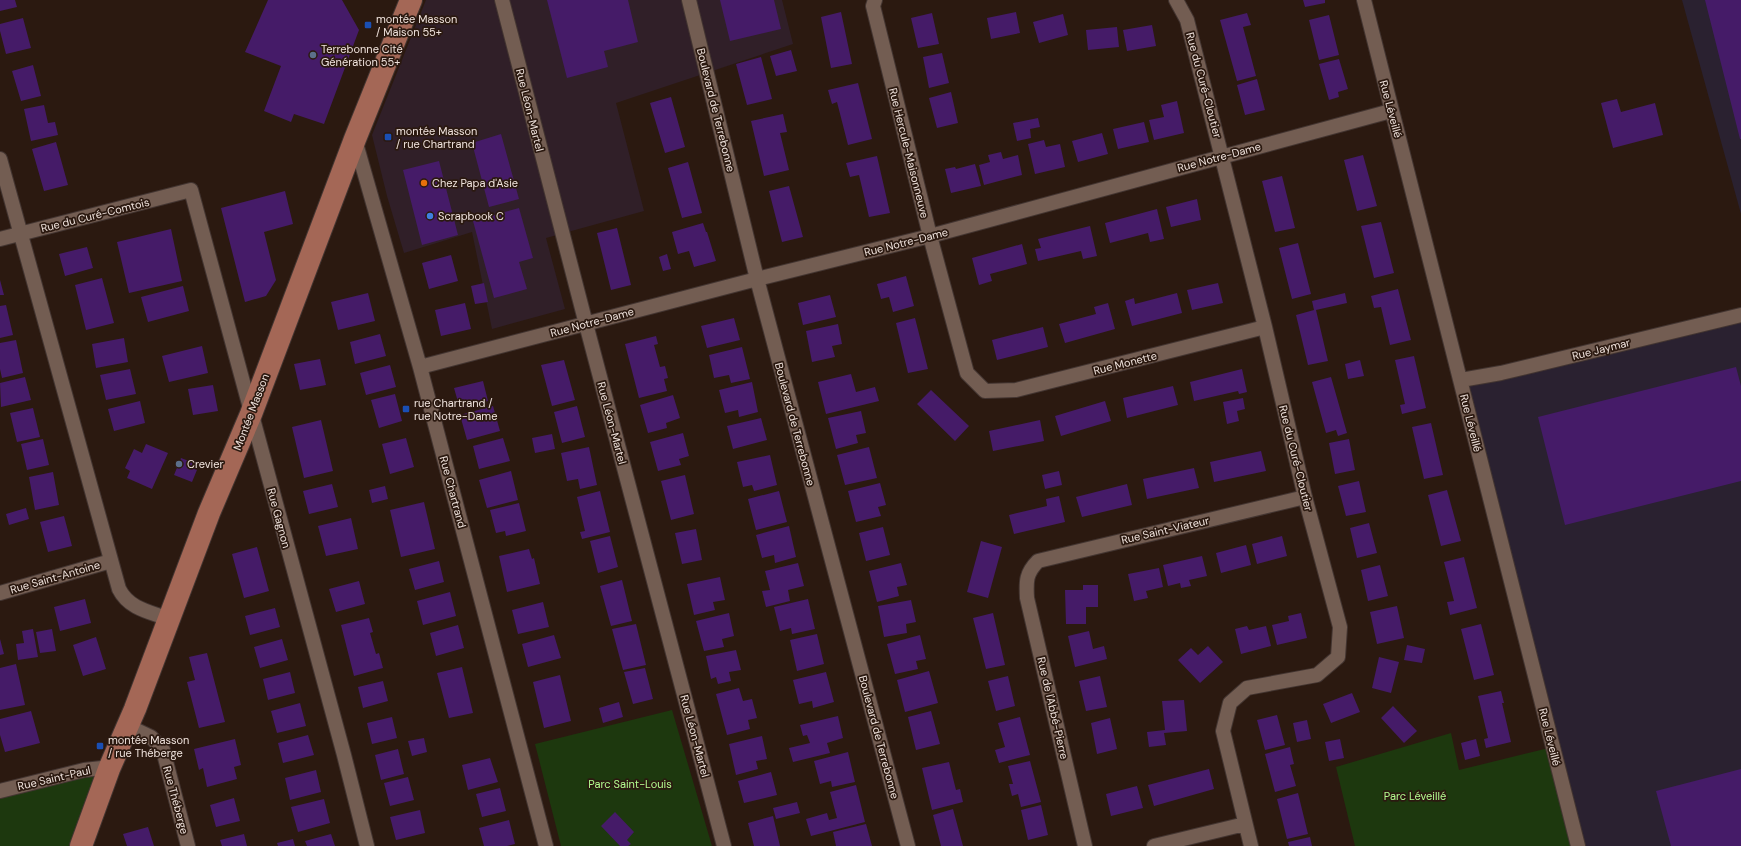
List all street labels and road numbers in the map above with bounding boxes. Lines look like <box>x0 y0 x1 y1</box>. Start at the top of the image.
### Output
street label: Rue du Curé-Cloutier <box>1183 31 1225 139</box>
street label: Boulevard de Terrebonne <box>694 47 738 173</box>
street label: Rue Léon-Martel <box>513 67 547 153</box>
street label: Rue Léveillé <box>1377 79 1405 139</box>
street label: Rue Hercule-Maisonneuve <box>886 86 932 220</box>
street label: Rue Notre-Dame <box>1176 139 1262 175</box>
street label: Rue du Curé-Comtois <box>39 195 151 235</box>
street label: Rue Notre-Dame <box>863 225 949 259</box>
street label: Rue Notre-Dame <box>549 304 635 340</box>
street label: Rue Jaymar <box>1571 335 1631 363</box>
street label: Rue Monette <box>1092 348 1158 378</box>
street label: Boulevard de Terrebonne <box>772 361 818 487</box>
street label: Montée Masson <box>230 372 272 452</box>
street label: Rue Léon-Martel <box>594 380 630 466</box>
street label: Rue Léveillé <box>1457 393 1485 453</box>
street label: Rue du Curé-Cloutier <box>1276 404 1316 512</box>
street label: Rue Chartrand <box>437 455 469 530</box>
street label: Rue Gagnon <box>264 486 294 550</box>
street label: Rue Saint-Viateur <box>1120 513 1210 547</box>
street label: Rue Saint-Antoine <box>8 557 102 597</box>
street label: Rue de l'Abbé-Pierre <box>1034 656 1072 760</box>
street label: Boulevard de Terrebonne <box>856 674 902 800</box>
street label: Rue Léon-Martel <box>677 693 713 779</box>
street label: Rue Léveillé <box>1536 707 1564 767</box>
street label: Rue Saint-Paul <box>16 763 92 793</box>
street label: Rue Théberge <box>160 764 192 836</box>

